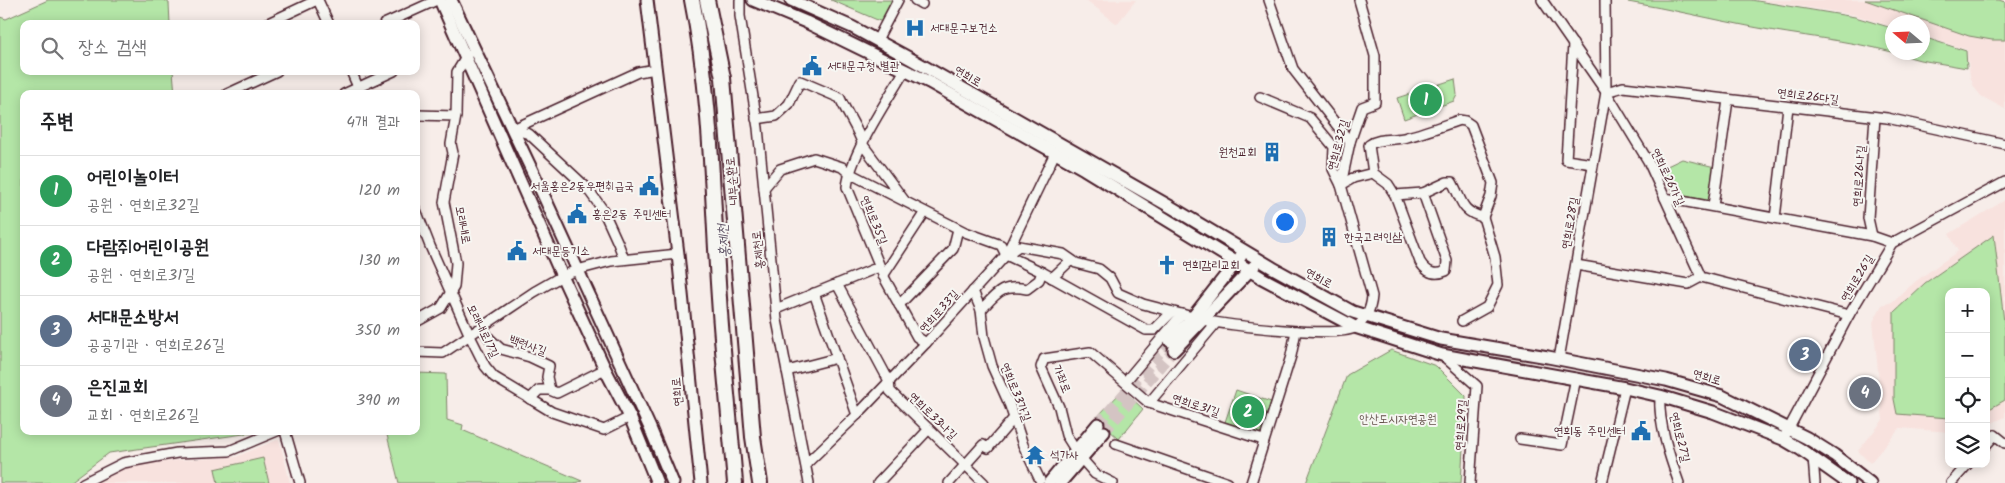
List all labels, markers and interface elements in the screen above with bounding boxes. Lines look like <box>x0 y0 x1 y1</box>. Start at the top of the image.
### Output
north arrow <box>1885 15 1930 60</box>
hospital icon: 서대문구보건소 <box>904 17 926 39</box>
place label: 서대문구보건소 <box>930 19 998 38</box>
search box <box>20 20 420 75</box>
text: 장소 검색 <box>78 33 147 63</box>
icon: search <box>38 34 66 62</box>
public building icon: 서대문구청 별관 <box>801 55 823 77</box>
place label: 서대문구청 별관 <box>827 57 900 76</box>
street label: 연희로 <box>950 61 985 92</box>
pin: 1 <box>1410 81 1442 119</box>
street label: 연희로26다길 <box>1776 83 1840 110</box>
text: 주변 <box>40 106 74 139</box>
text: 4개 결과 <box>346 110 400 135</box>
street label: 연희로32길 <box>1323 117 1355 173</box>
building icon: 원천교회 <box>1261 141 1283 163</box>
place label: 원천교회 <box>1218 143 1257 162</box>
street label: 연희로26나길 <box>1848 144 1871 208</box>
street label: 연희로26가길 <box>1646 145 1689 210</box>
street label: 내부순환로 <box>721 156 744 206</box>
text: 어린이놀이터 <box>87 163 179 193</box>
public building icon: 서울홍은2동우편취급국 <box>638 175 660 197</box>
place label: 서울홍은2동우편취급국 <box>530 177 634 196</box>
text: 1 <box>54 178 58 203</box>
text: 120 m <box>359 178 400 203</box>
text: 공원 · 연희로32길 <box>87 193 199 218</box>
street label: 연희로35길 <box>855 193 892 248</box>
street label: 연희로28길 <box>1557 195 1584 251</box>
public building icon: 홍은2동 주민센터 <box>566 203 588 225</box>
street label: 모래내로 <box>449 204 476 246</box>
place label: 홍은2동 주민센터 <box>592 205 671 224</box>
your location <box>1272 209 1298 235</box>
water label: 홍제천 <box>712 222 736 259</box>
building icon: 한국고려인삼 <box>1318 226 1340 248</box>
place label: 한국고려인삼 <box>1344 228 1402 247</box>
street label: 홍제천로 <box>747 230 770 270</box>
text: 다람쥐어린이공원 <box>87 233 209 263</box>
public building icon: 서대문등기소 <box>506 240 528 262</box>
place label: 서대문등기소 <box>532 242 590 261</box>
text: 2 <box>51 248 61 273</box>
text: 130 m <box>359 248 400 273</box>
street label: 연희로26길 <box>1836 251 1879 306</box>
church icon: 연희감리교회 <box>1156 254 1178 276</box>
place label: 연희감리교회 <box>1182 256 1240 275</box>
text: 공원 · 연희로31길 <box>87 263 195 288</box>
street label: 연희로 <box>1301 263 1336 294</box>
street label: 연희로33길 <box>915 285 964 337</box>
map controls <box>1945 288 1990 468</box>
button: + <box>1945 288 1990 333</box>
street label: 모래내로17길 <box>461 301 504 362</box>
text: 서대문소방서 <box>87 303 179 333</box>
text: 3 <box>52 318 60 343</box>
text: 350 m <box>355 318 400 343</box>
street label: 백련사길 <box>506 330 550 361</box>
text: 공공기관 · 연희로26길 <box>87 333 225 358</box>
button: − <box>1945 333 1990 378</box>
pin: 3 <box>1789 336 1821 374</box>
street label: 연희로33가길 <box>995 360 1036 425</box>
street label: 가좌로 <box>1047 362 1076 396</box>
street label: 연희로 <box>1690 364 1723 391</box>
text: 은진교회 <box>87 373 148 403</box>
pin: 4 <box>1849 374 1881 412</box>
street label: 연희로 <box>667 377 688 407</box>
button: locate <box>1945 378 1990 423</box>
text: 4 <box>52 388 60 413</box>
text: 390 m <box>356 388 400 413</box>
street label: 연희로33나길 <box>904 388 962 445</box>
street label: 연희로31길 <box>1169 389 1223 422</box>
pin: 2 <box>1232 393 1264 431</box>
street label: 연희로29길 <box>1450 398 1473 451</box>
text: 교회 · 연희로26길 <box>87 403 199 428</box>
park label: 안산도시자연공원 <box>1359 410 1437 429</box>
street label: 연희로27길 <box>1664 410 1695 465</box>
public building icon: 연희동 주민센터 <box>1630 420 1652 442</box>
place label: 연희동 주민센터 <box>1554 422 1626 441</box>
button: layers <box>1945 423 1990 468</box>
temple icon: 석가사 <box>1024 444 1046 466</box>
place label: 석가사 <box>1050 446 1079 465</box>

